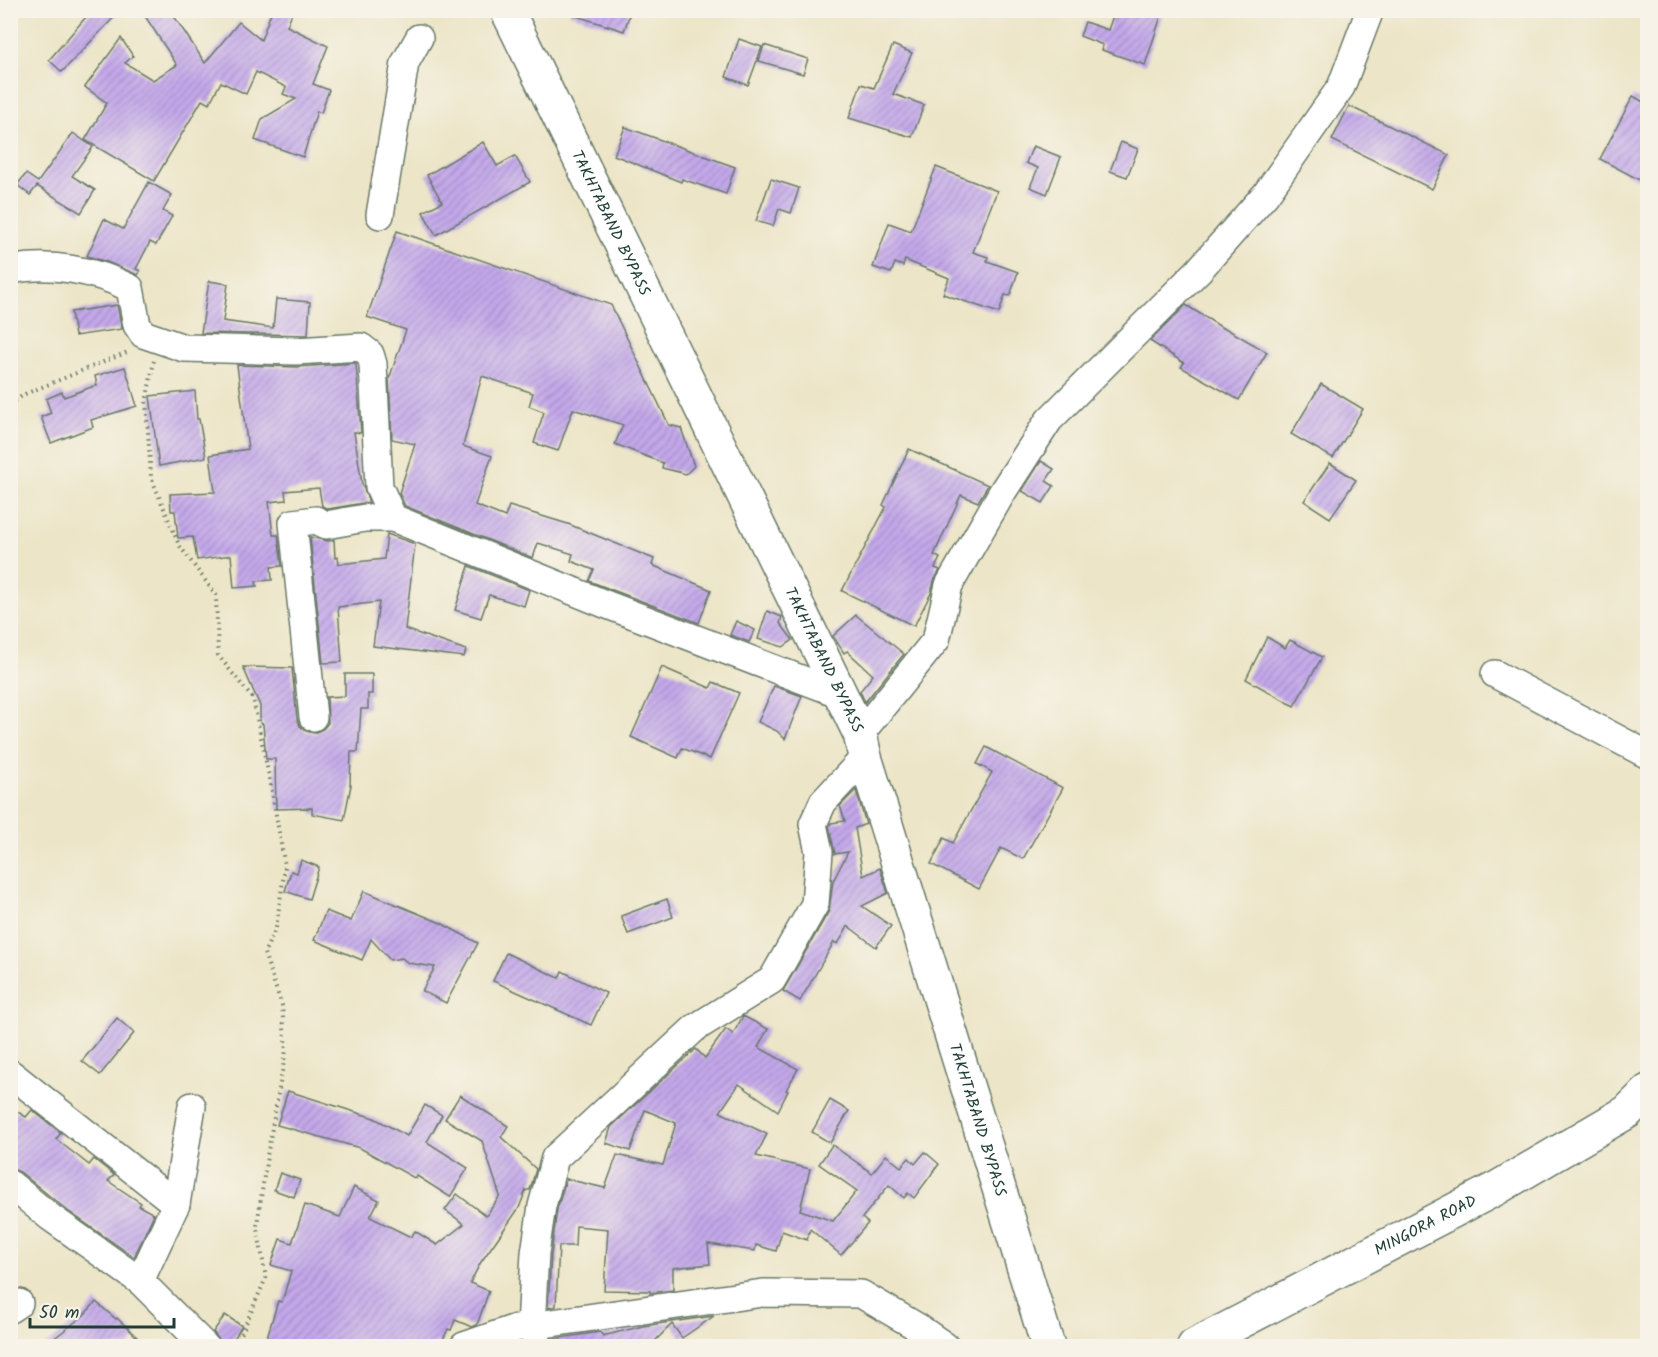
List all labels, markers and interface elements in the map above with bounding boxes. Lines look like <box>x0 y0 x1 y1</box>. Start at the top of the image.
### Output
street label: TAKHTABAND BYPASS <box>565 146 657 300</box>
street label: TAKHTABAND BYPASS <box>778 583 870 737</box>
street label: TAKHTABAND BYPASS <box>942 1040 1013 1200</box>
street label: MINGORA ROAD <box>1370 1188 1481 1262</box>
scale bar <box>30 1291 174 1329</box>
text: 50 m <box>39 1299 79 1328</box>

